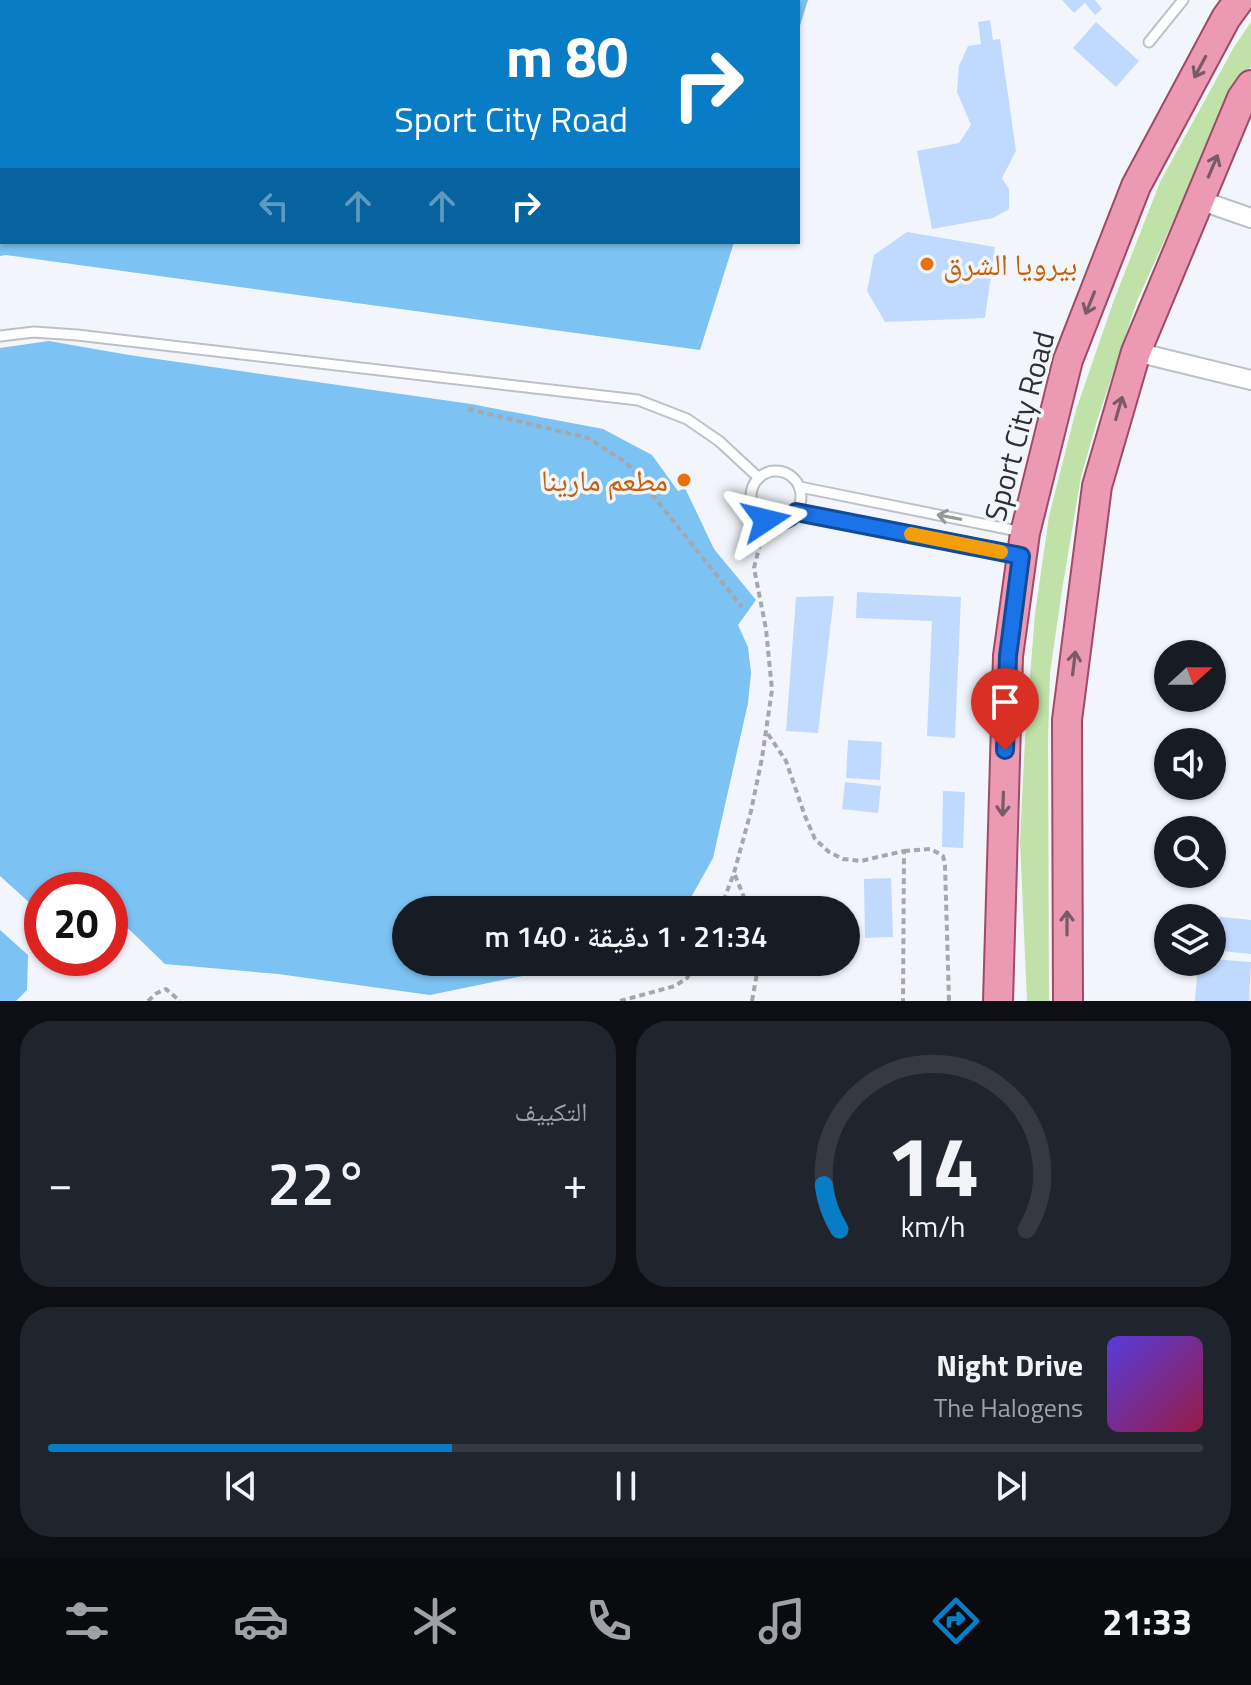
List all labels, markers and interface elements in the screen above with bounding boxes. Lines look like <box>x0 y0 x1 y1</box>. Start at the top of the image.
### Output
text: 80 m <box>506 14 628 99</box>
icon: right <box>656 32 760 136</box>
one-way arrow <box>1192 55 1207 79</box>
text: Sport City Road <box>394 91 628 146</box>
one-way arrow <box>1207 154 1222 179</box>
icon: left <box>252 184 296 228</box>
icon: ahead <box>336 184 380 228</box>
icon: ahead <box>420 184 464 228</box>
icon: right <box>504 184 548 228</box>
place label: بيرويا الشرق <box>943 241 1078 287</box>
marker: بيرويا الشرق <box>918 255 936 273</box>
one-way arrow <box>1082 290 1097 315</box>
street label: Sport City Road <box>972 326 1066 526</box>
one-way arrow <box>1112 396 1127 422</box>
place label: مطعم مارينا <box>541 457 668 503</box>
marker: مطعم مارينا <box>675 471 693 489</box>
position arrow <box>724 478 808 562</box>
one-way arrow <box>936 509 962 524</box>
north arrow <box>1154 640 1226 712</box>
map controls <box>1154 640 1226 976</box>
one-way arrow <box>1067 651 1082 677</box>
pin <box>971 668 1039 750</box>
icon: arrive <box>983 680 1027 724</box>
button: sound <box>1154 728 1226 800</box>
one-way arrow <box>996 790 1011 817</box>
button: search <box>1154 816 1226 888</box>
speed limit sign: 20 <box>24 872 128 976</box>
button: layers <box>1154 904 1226 976</box>
one-way arrow <box>1059 910 1074 937</box>
text: 21:34 · 1 دقيقة · 140 m <box>484 913 768 959</box>
text: التكييف <box>515 1092 588 1131</box>
text: 14 <box>887 1102 980 1228</box>
text: 22° <box>267 1137 368 1228</box>
text: − <box>48 1149 73 1216</box>
text: + <box>563 1149 588 1216</box>
text: km/h <box>901 1205 966 1248</box>
text: Night Drive <box>936 1342 1083 1388</box>
text: The Halogens <box>934 1388 1083 1427</box>
icon: previous <box>219 1464 263 1508</box>
icon: pause <box>604 1464 648 1508</box>
icon: next <box>989 1464 1033 1508</box>
icon: filters <box>59 1593 115 1649</box>
icon: car <box>233 1593 289 1649</box>
icon: climate <box>407 1593 463 1649</box>
icon: phone <box>581 1593 637 1649</box>
icon: music <box>754 1593 810 1649</box>
icon: directions <box>928 1593 984 1649</box>
text: 21:33 <box>1102 1594 1192 1649</box>

